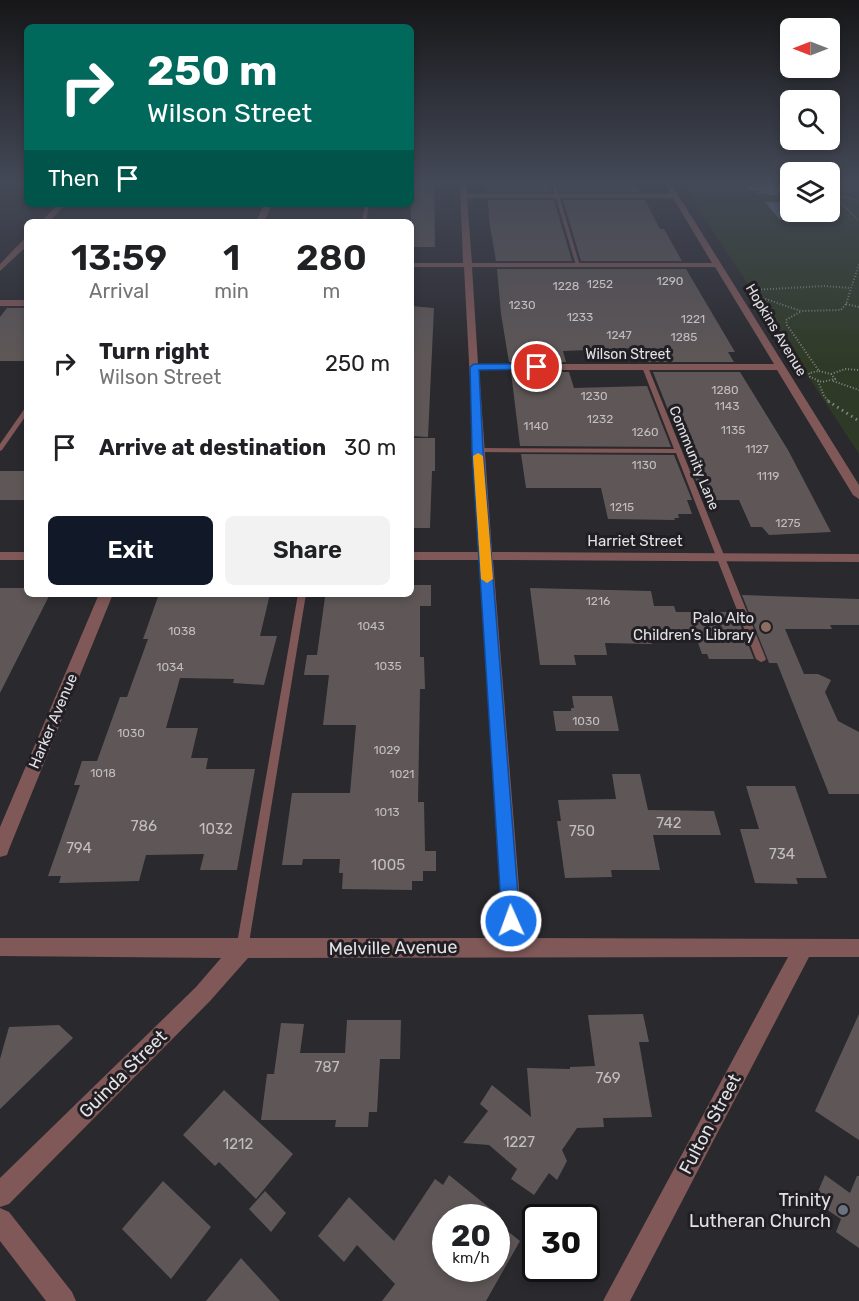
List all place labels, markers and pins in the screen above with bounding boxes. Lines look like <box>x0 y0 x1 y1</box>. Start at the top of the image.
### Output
pin <box>511 341 562 392</box>
place label: Palo Alto Children’s Library <box>633 609 754 644</box>
marker: Palo Alto Children’s Library <box>759 620 773 634</box>
place label: Trinity Lutheran Church <box>689 1189 831 1232</box>
marker: Trinity Lutheran Church <box>836 1203 850 1217</box>

